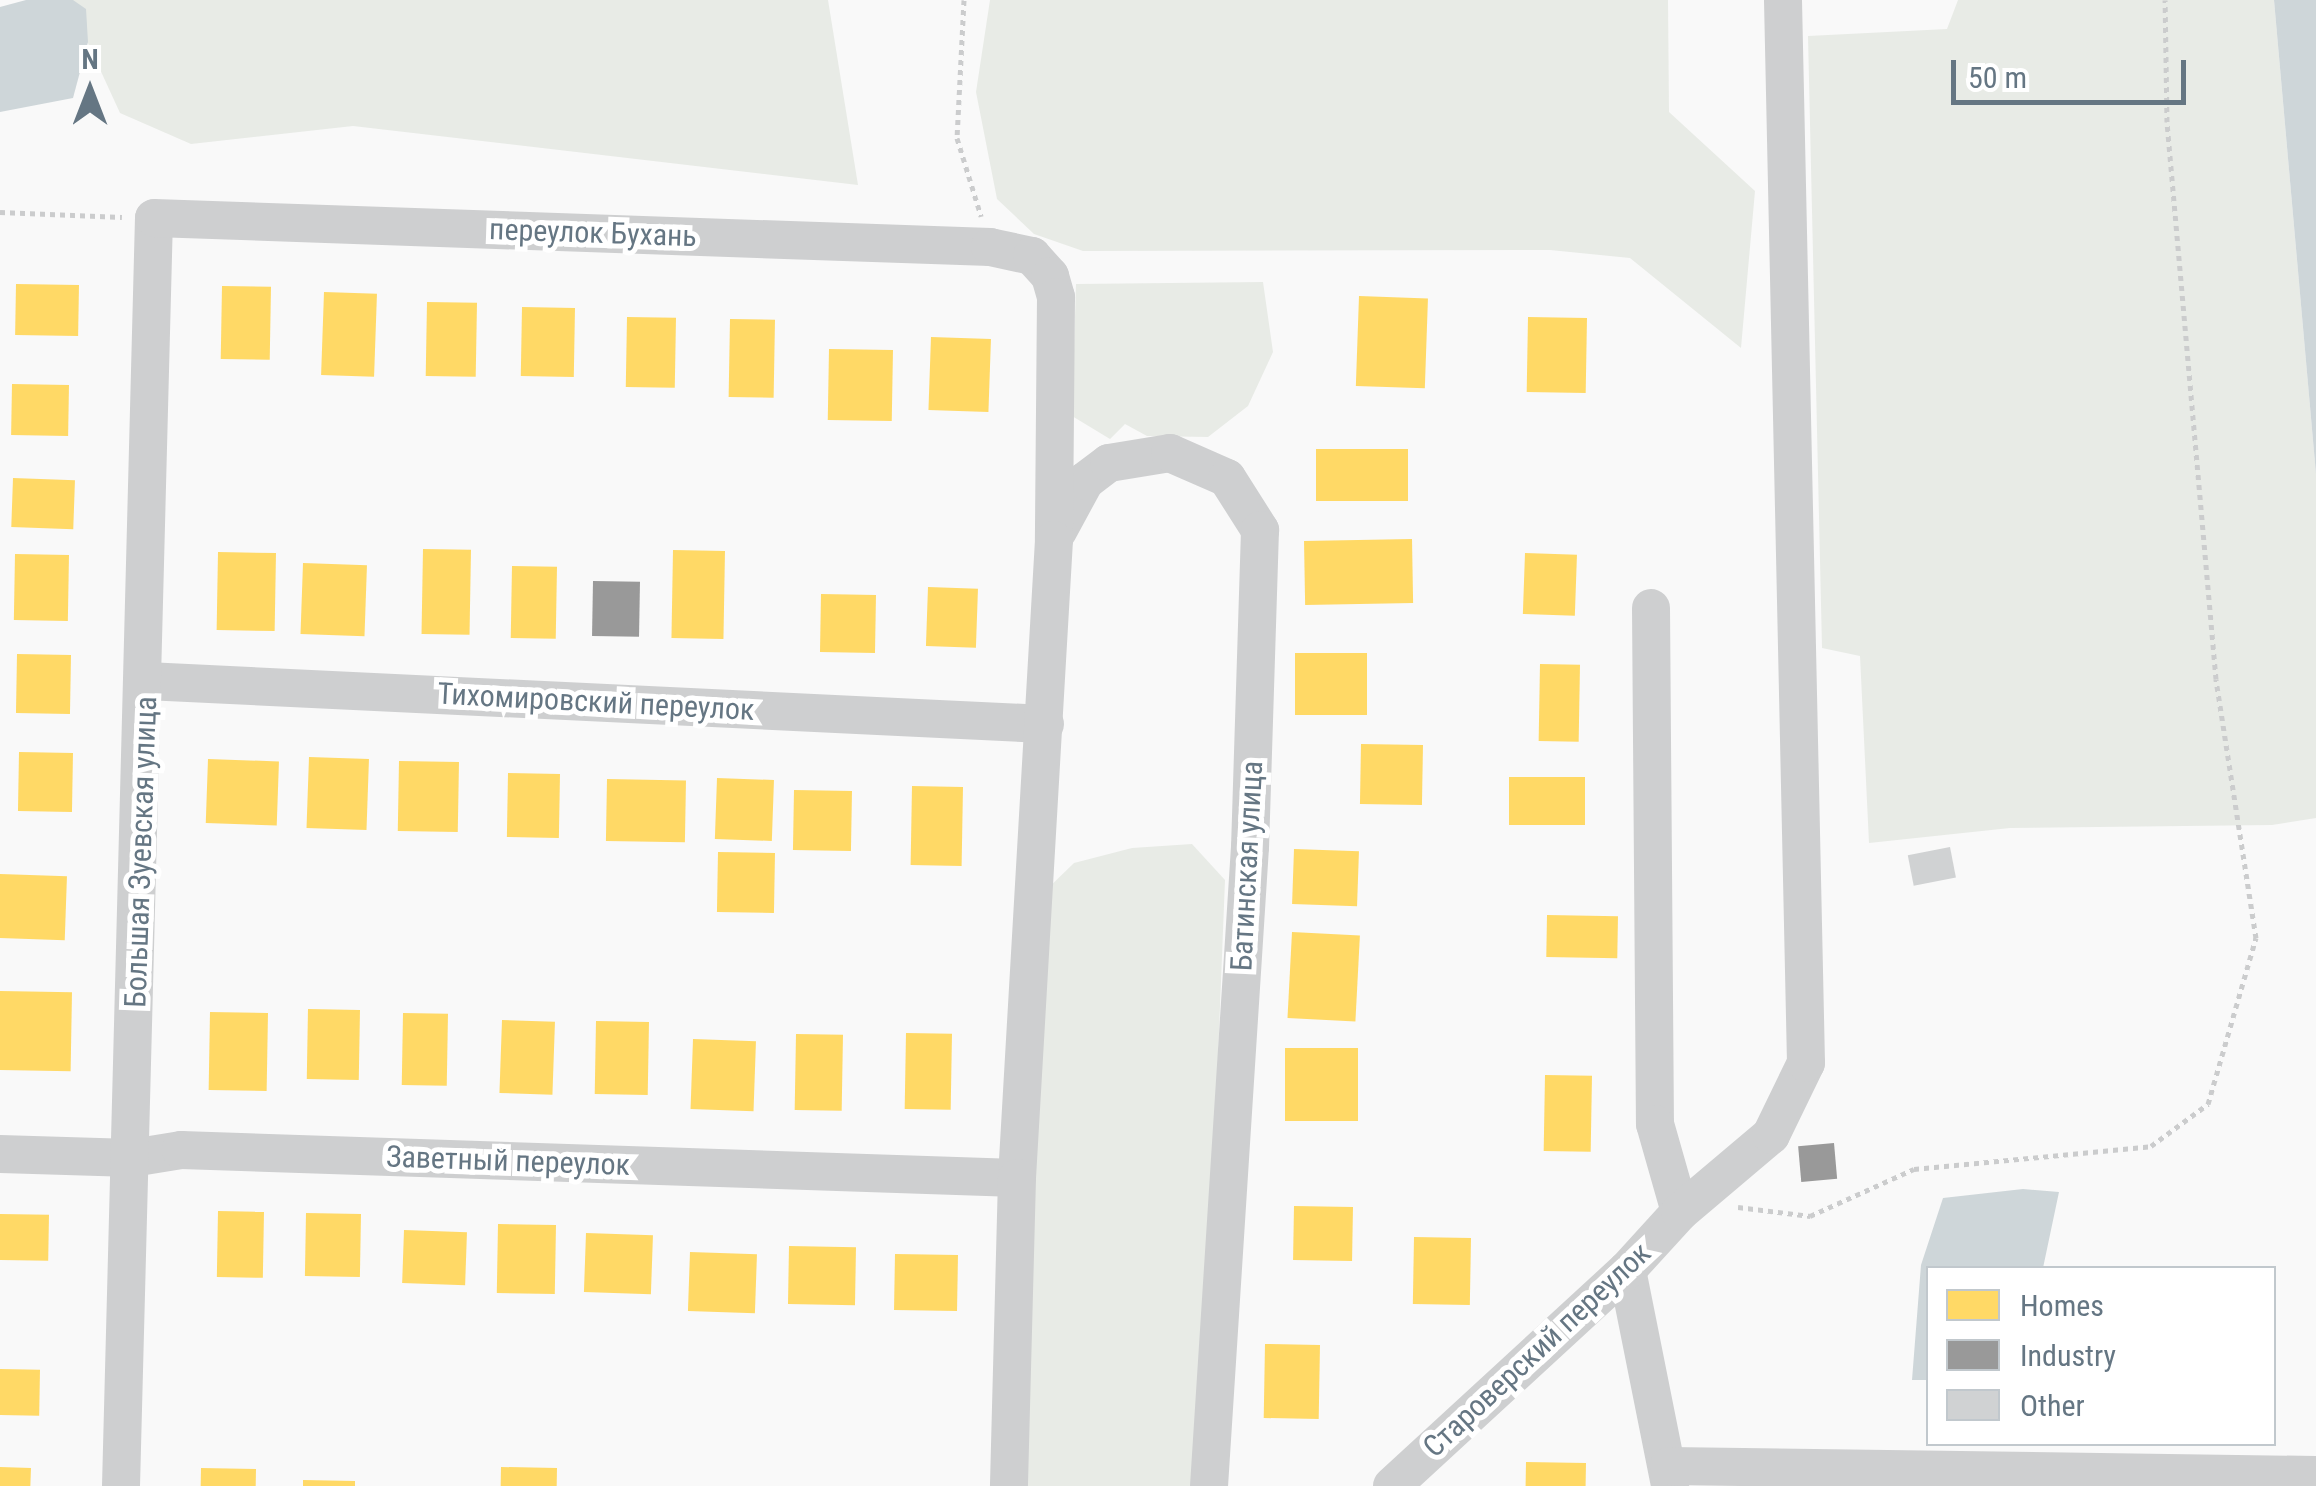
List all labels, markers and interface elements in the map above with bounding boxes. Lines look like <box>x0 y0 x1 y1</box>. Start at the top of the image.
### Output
north arrow <box>40 40 140 140</box>
scale bar <box>1956 40 2191 102</box>
text: N <box>81 43 99 76</box>
text: 50 m <box>1968 60 2027 95</box>
street label: переулок Бухань <box>489 211 697 255</box>
street label: Тихомировский переулок <box>437 676 755 728</box>
street label: Большая Зуевская улица <box>118 696 164 1008</box>
street label: Батинская улица <box>1224 760 1270 972</box>
street label: Заветный переулок <box>385 1139 631 1183</box>
street label: Староверский переулок <box>1416 1235 1658 1465</box>
legend <box>1926 1266 2276 1446</box>
text: Homes <box>2020 1288 2104 1323</box>
text: Industry <box>2020 1338 2116 1373</box>
text: Other <box>2020 1388 2085 1423</box>

